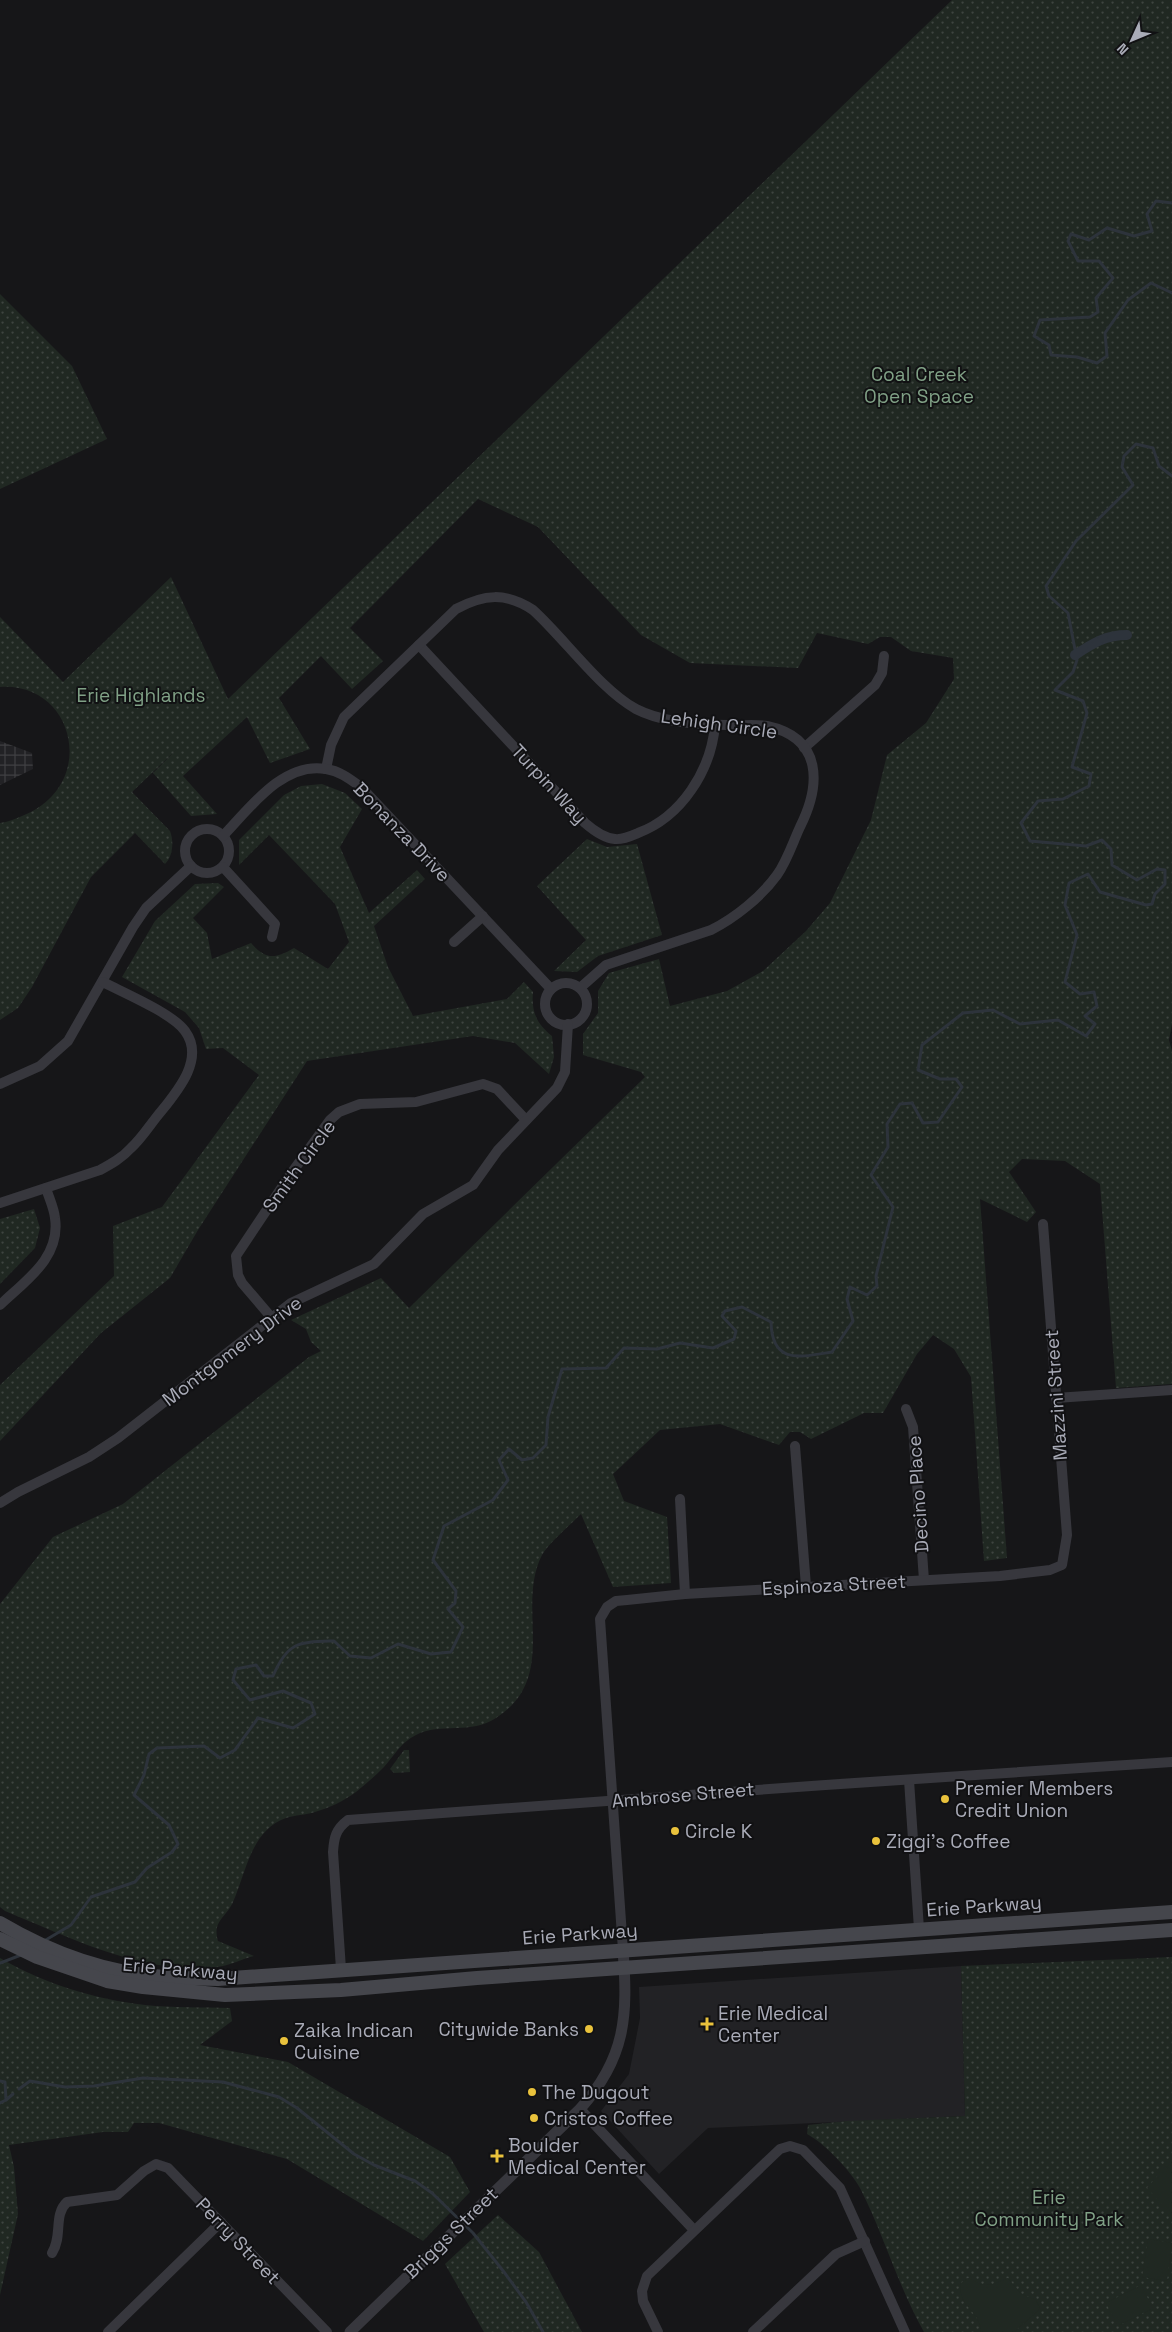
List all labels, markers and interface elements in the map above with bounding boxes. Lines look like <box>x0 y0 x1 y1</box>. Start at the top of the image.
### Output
north arrow <box>1107 15 1157 65</box>
text: N <box>1113 39 1132 59</box>
park label: Coal Creek Open Space <box>864 362 974 409</box>
park label: Erie Highlands <box>76 683 206 708</box>
street label: Lehigh Circle <box>659 703 779 745</box>
street label: Turpin Way <box>506 739 592 829</box>
street label: Bonanza Drive <box>348 777 456 887</box>
street label: Smith Circle <box>257 1115 341 1217</box>
street label: Montgomery Drive <box>157 1290 307 1412</box>
street label: Mazzini Street <box>1039 1329 1073 1461</box>
street label: Decino Place <box>901 1435 935 1553</box>
street label: Espinoza Street <box>761 1569 907 1601</box>
street label: Ambrose Street <box>611 1776 755 1814</box>
place label: Premier Members Credit Union <box>955 1776 1113 1823</box>
marker: Premier Members Credit Union <box>939 1793 951 1805</box>
place label: Circle K <box>685 1819 753 1844</box>
marker: Circle K <box>669 1825 681 1837</box>
place label: Ziggi's Coffee <box>886 1829 1010 1854</box>
marker: Ziggi's Coffee <box>870 1835 882 1847</box>
street label: Erie Parkway <box>926 1890 1042 1922</box>
street label: Erie Parkway <box>522 1918 638 1950</box>
street label: Erie Parkway <box>121 1952 239 1986</box>
place label: Erie Medical Center <box>718 2001 828 2048</box>
place label: Citywide Banks <box>438 2017 579 2042</box>
marker: Erie Medical Center <box>700 2017 714 2031</box>
place label: Zaika Indican Cuisine <box>294 2018 413 2065</box>
marker: Citywide Banks <box>583 2023 595 2035</box>
marker: Zaika Indican Cuisine <box>278 2035 290 2047</box>
place label: The Dugout <box>542 2080 649 2105</box>
marker: The Dugout <box>526 2086 538 2098</box>
place label: Cristos Coffee <box>544 2106 673 2131</box>
marker: Cristos Coffee <box>528 2112 540 2124</box>
place label: Boulder Medical Center <box>508 2133 646 2180</box>
marker: Boulder Medical Center <box>490 2149 504 2163</box>
street label: Briggs Street <box>399 2182 503 2284</box>
park label: Erie Community Park <box>974 2185 1124 2232</box>
street label: Perry Street <box>190 2192 286 2290</box>

